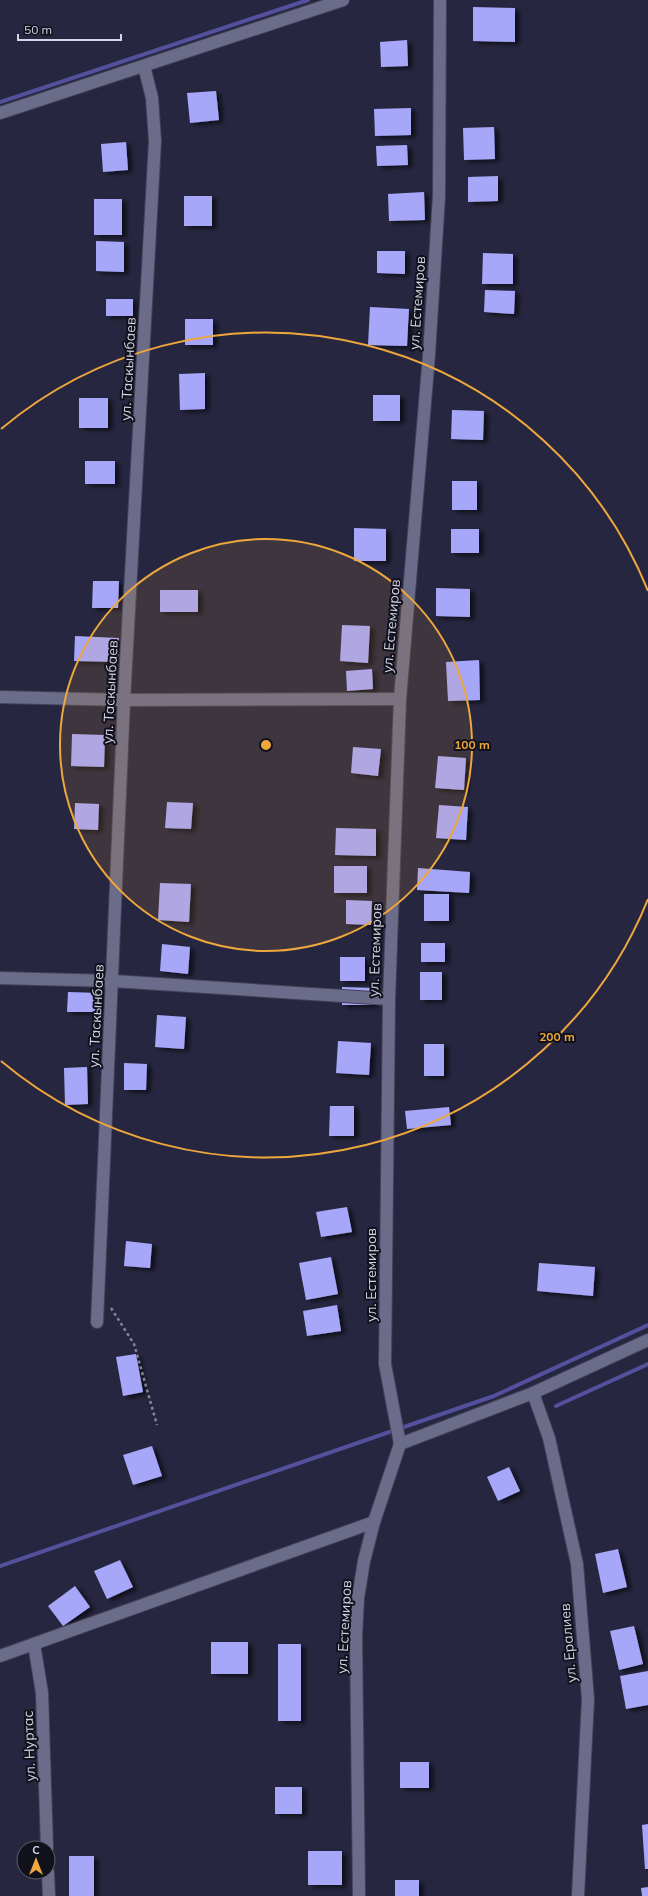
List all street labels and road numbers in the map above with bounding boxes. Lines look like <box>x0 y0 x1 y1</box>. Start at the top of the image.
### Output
street label: ул. Естемиров <box>405 255 429 350</box>
street label: ул. Таскынбаев <box>116 317 140 421</box>
street label: ул. Естемиров <box>378 578 404 674</box>
street label: ул. Таскынбаев <box>98 640 122 744</box>
street label: ул. Естемиров <box>364 903 386 997</box>
street label: ул. Таскынбаев <box>84 964 108 1068</box>
street label: ул. Естемиров <box>362 1228 380 1322</box>
street label: ул. Естемиров <box>333 1579 355 1674</box>
street label: ул. Ералиев <box>556 1602 580 1683</box>
street label: ул. Нуртас <box>19 1710 39 1782</box>

